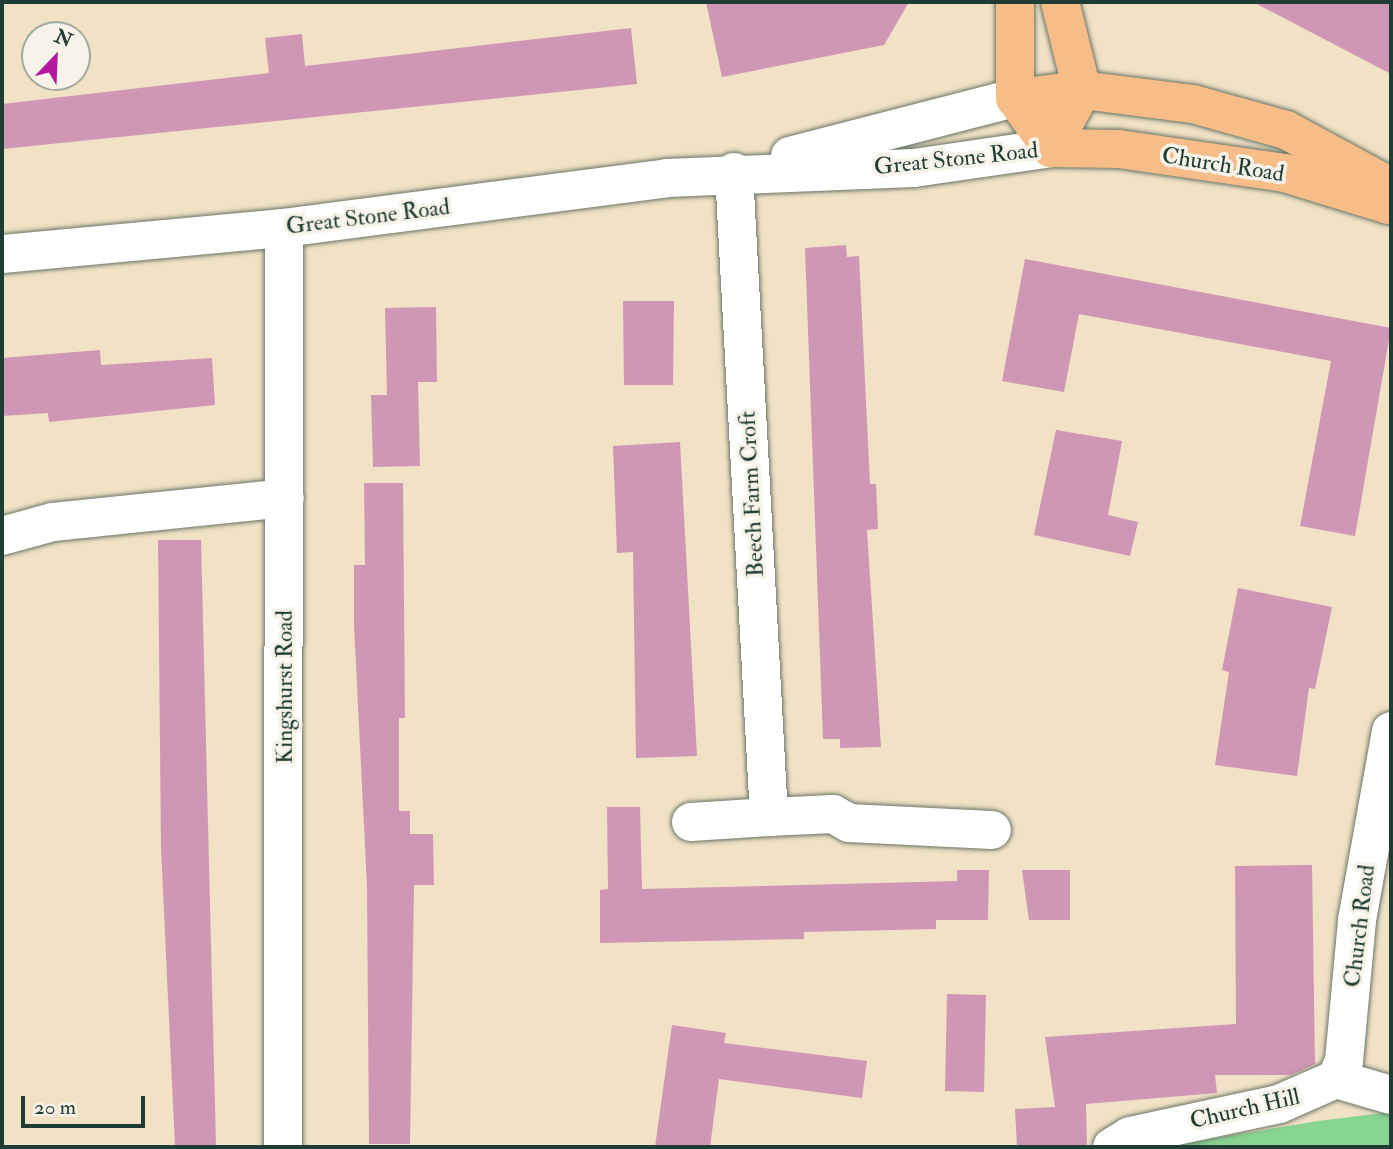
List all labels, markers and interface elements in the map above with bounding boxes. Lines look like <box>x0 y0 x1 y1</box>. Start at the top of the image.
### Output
north arrow <box>21 21 91 91</box>
text: N <box>51 24 76 53</box>
street label: Great Stone Road <box>873 137 1039 181</box>
street label: Church Road <box>1160 142 1286 188</box>
street label: Great Stone Road <box>285 193 451 241</box>
street label: Beech Farm Croft <box>734 410 770 578</box>
street label: Kingshurst Road <box>271 610 299 764</box>
street label: Church Road <box>1339 863 1381 989</box>
scale bar <box>24 1082 149 1126</box>
street label: Church Hill <box>1187 1083 1303 1135</box>
text: 20 m <box>34 1094 76 1121</box>

